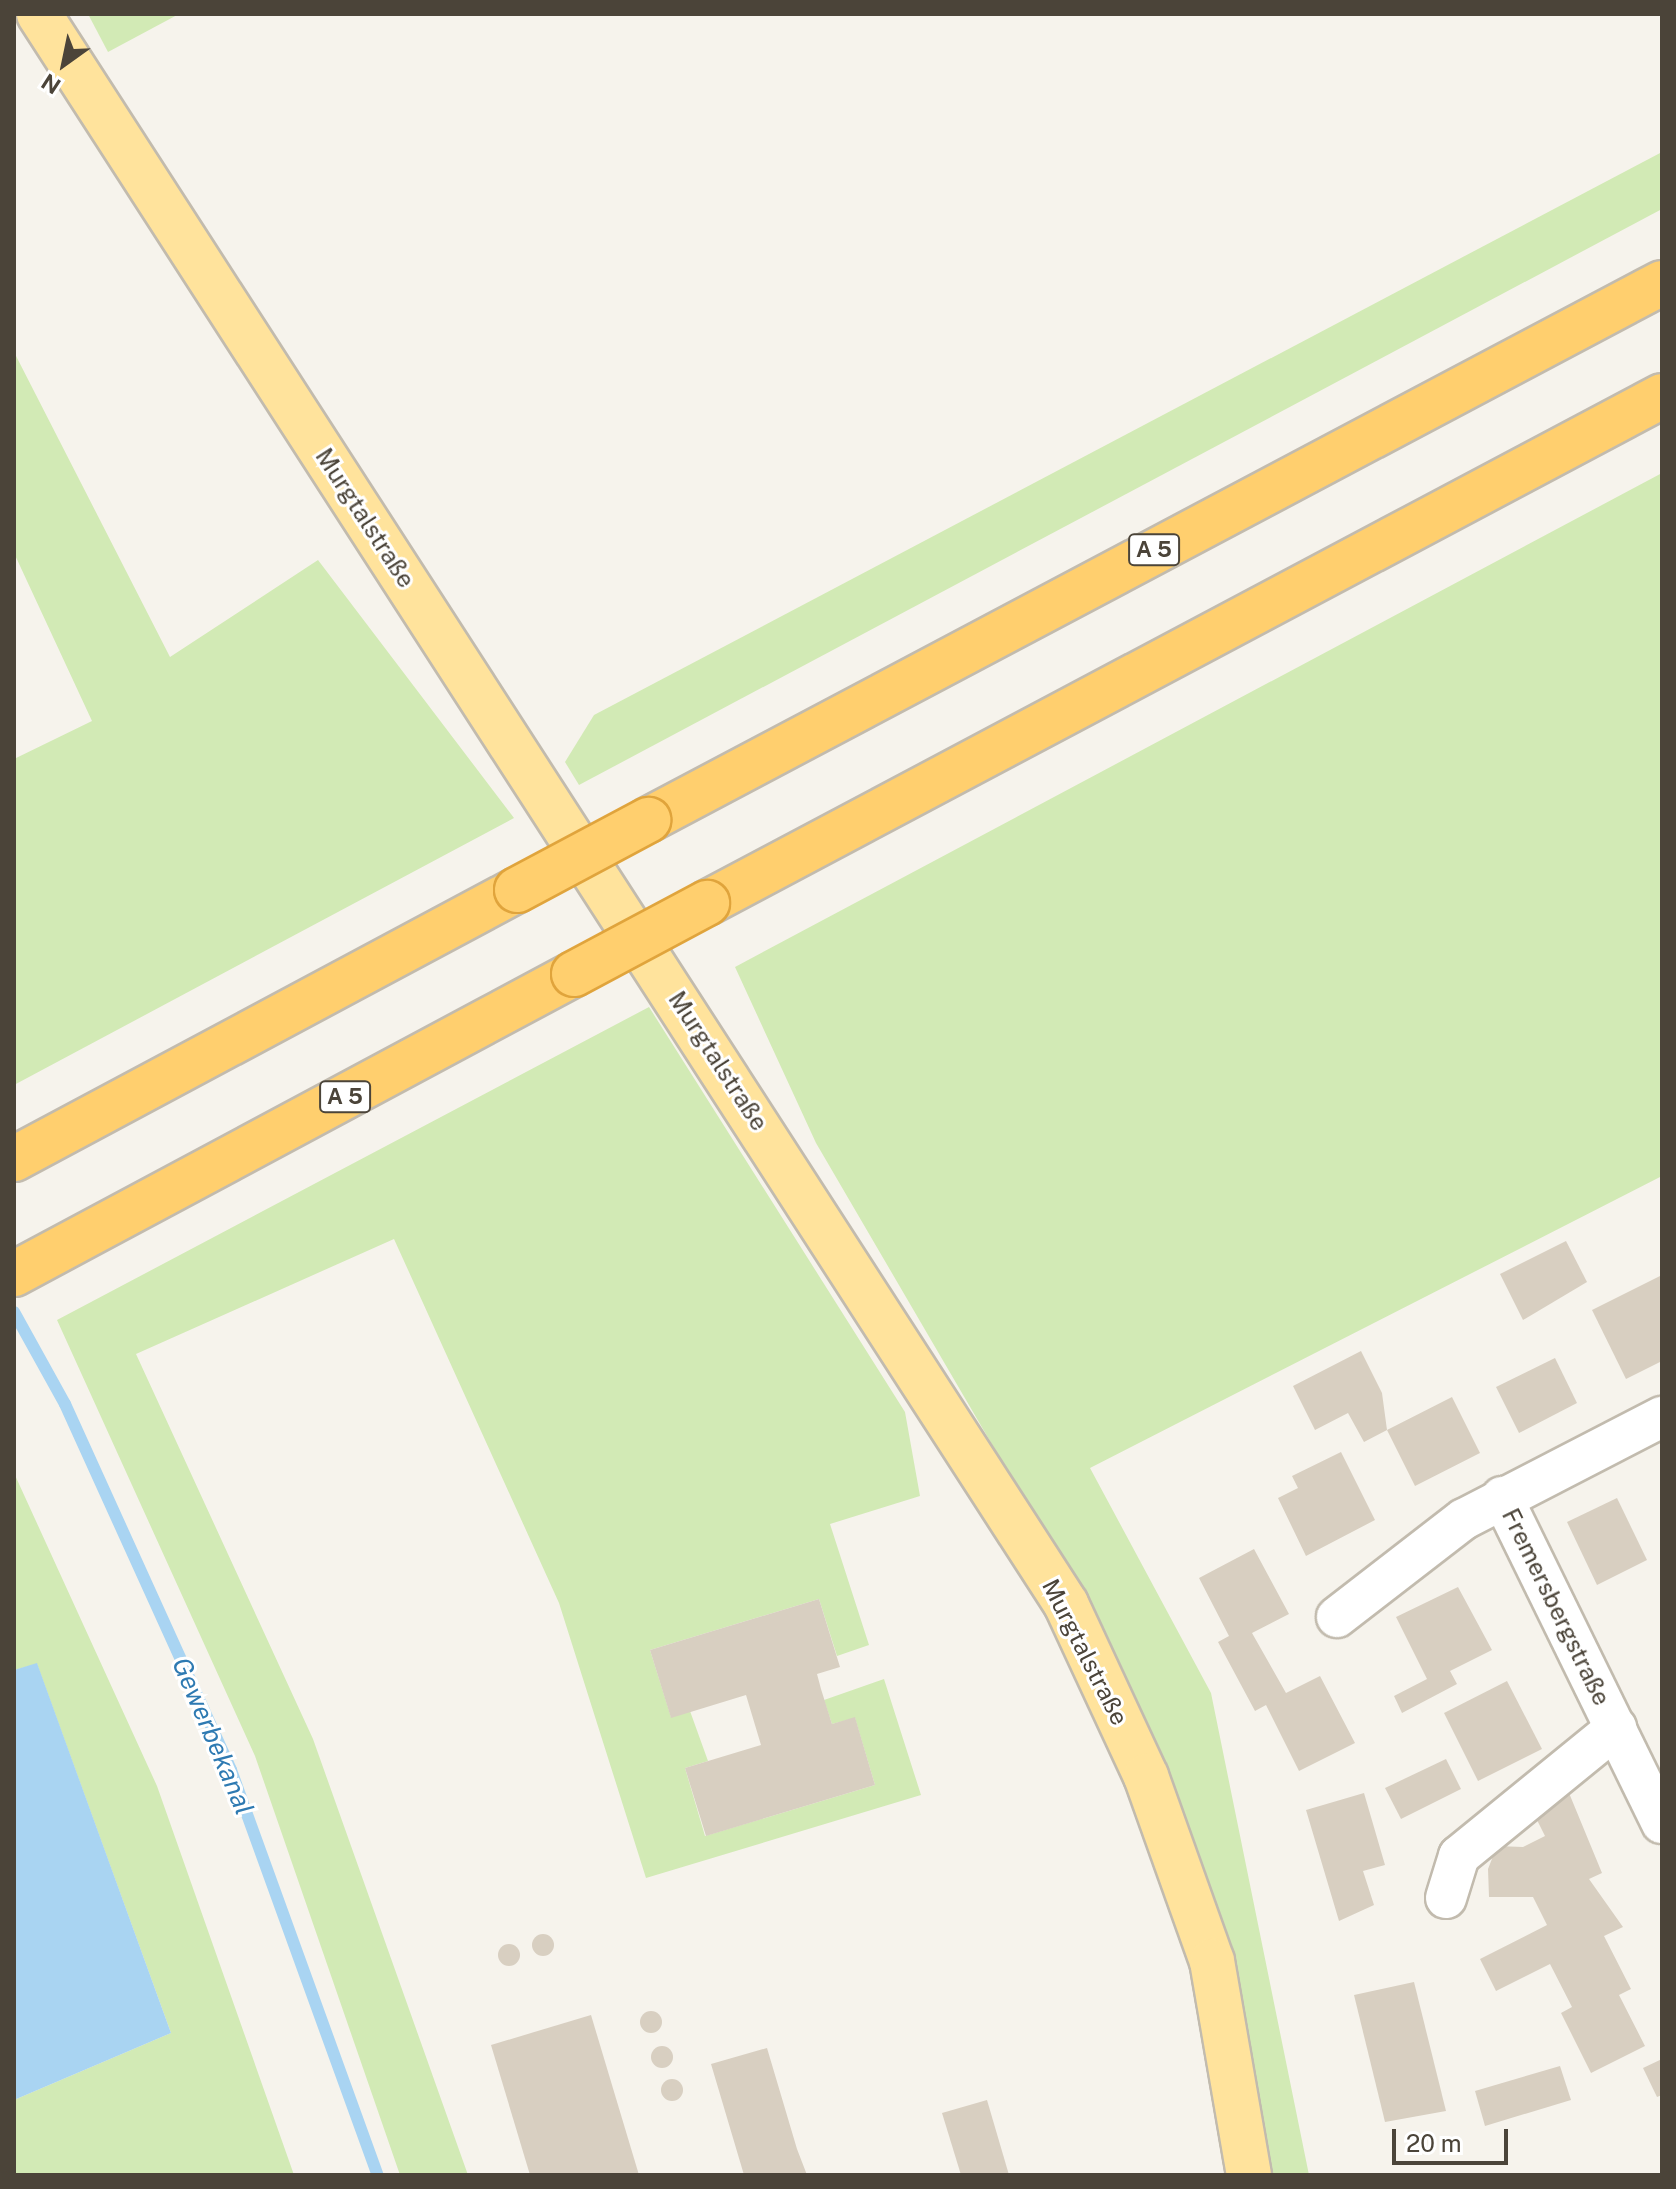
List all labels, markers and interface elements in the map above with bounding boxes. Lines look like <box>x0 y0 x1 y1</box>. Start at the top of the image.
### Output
north arrow <box>24 24 104 104</box>
text: N <box>37 69 65 100</box>
street label: Murgtalstraße <box>309 443 421 593</box>
road number: A 5 <box>1128 532 1180 568</box>
street label: Murgtalstraße <box>662 986 774 1136</box>
road number: A 5 <box>319 1079 371 1115</box>
street label: Fremersbergstraße <box>1496 1504 1616 1710</box>
street label: Murgtalstraße <box>1036 1574 1134 1730</box>
water label: Gewerbekanal <box>166 1653 260 1819</box>
scale bar <box>1396 2113 1512 2163</box>
text: 20 m <box>1406 2129 1462 2157</box>

